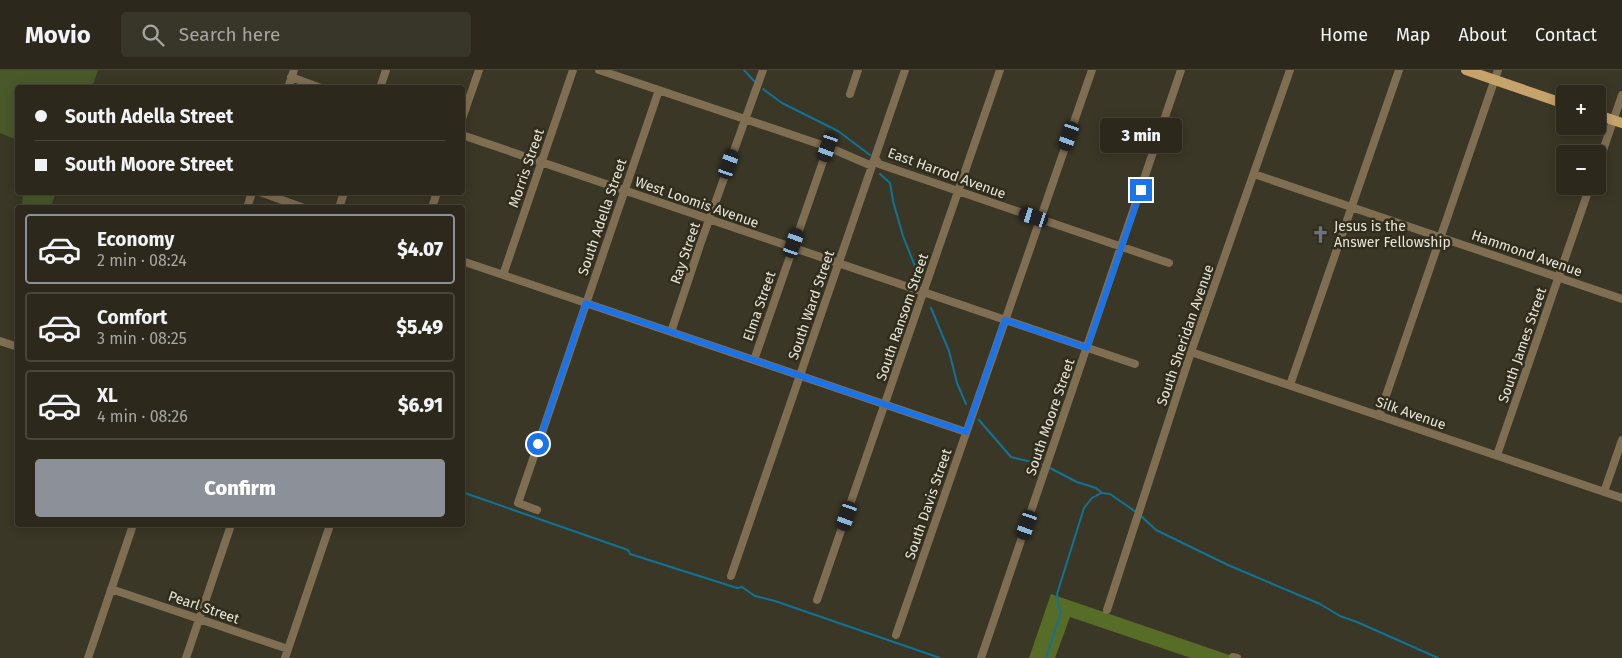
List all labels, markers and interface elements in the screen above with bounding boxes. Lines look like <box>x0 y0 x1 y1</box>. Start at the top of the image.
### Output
search box <box>121 12 471 57</box>
text: Movio <box>25 21 91 49</box>
icon: search <box>139 21 167 49</box>
text: Search here <box>179 23 280 46</box>
text: Home <box>1320 24 1368 46</box>
text: Map <box>1396 24 1430 46</box>
text: About <box>1458 24 1507 46</box>
text: Contact <box>1535 24 1597 46</box>
map controls <box>1556 85 1606 195</box>
button: + <box>1556 85 1606 135</box>
text: South Adella Street <box>65 105 233 128</box>
callout: 3 min <box>1100 118 1182 152</box>
car <box>1057 119 1080 153</box>
street label: Morris Street <box>505 126 548 210</box>
text: 3 min <box>1121 126 1161 145</box>
car <box>816 130 839 164</box>
street label: East Harrod Avenue <box>885 144 1008 203</box>
button: − <box>1556 145 1606 195</box>
car <box>717 147 740 181</box>
text: South Moore Street <box>65 153 233 176</box>
street label: South Adella Street <box>575 156 631 278</box>
street label: West Loomis Avenue <box>633 173 761 232</box>
route end <box>1130 179 1152 201</box>
car <box>1017 205 1050 229</box>
place label: Jesus is the Answer Fellowship <box>1334 218 1451 251</box>
street label: Ray Street <box>667 219 704 286</box>
church icon: Jesus is the Answer Fellowship <box>1310 224 1330 244</box>
car <box>782 226 805 260</box>
icon: car <box>37 227 82 272</box>
street label: Hammond Avenue <box>1469 227 1584 280</box>
text: Economy <box>97 228 174 251</box>
text: $4.07 <box>397 238 443 261</box>
street label: South Ward Street <box>785 247 838 362</box>
street label: South Ransom Street <box>873 250 933 383</box>
text: 2 min · 08:24 <box>97 251 187 270</box>
street label: South Sheridan Avenue <box>1153 262 1218 408</box>
street label: Elma Street <box>740 268 780 343</box>
street label: South James Street <box>1495 284 1550 405</box>
icon: car <box>37 305 82 350</box>
text: Comfort <box>97 306 167 329</box>
text: $5.49 <box>396 316 443 339</box>
text: 3 min · 08:25 <box>97 329 187 348</box>
street label: South Moore Street <box>1022 356 1079 478</box>
icon: car <box>37 383 82 428</box>
text: XL <box>97 384 118 407</box>
text: $6.91 <box>398 394 443 417</box>
street label: Silk Avenue <box>1374 394 1448 433</box>
text: 4 min · 08:26 <box>97 407 188 426</box>
route start <box>527 433 549 455</box>
street label: South Davis Street <box>902 446 956 562</box>
button: Confirm <box>35 459 445 517</box>
car <box>835 499 858 533</box>
car <box>1015 508 1038 542</box>
street label: Pearl Street <box>166 587 242 628</box>

